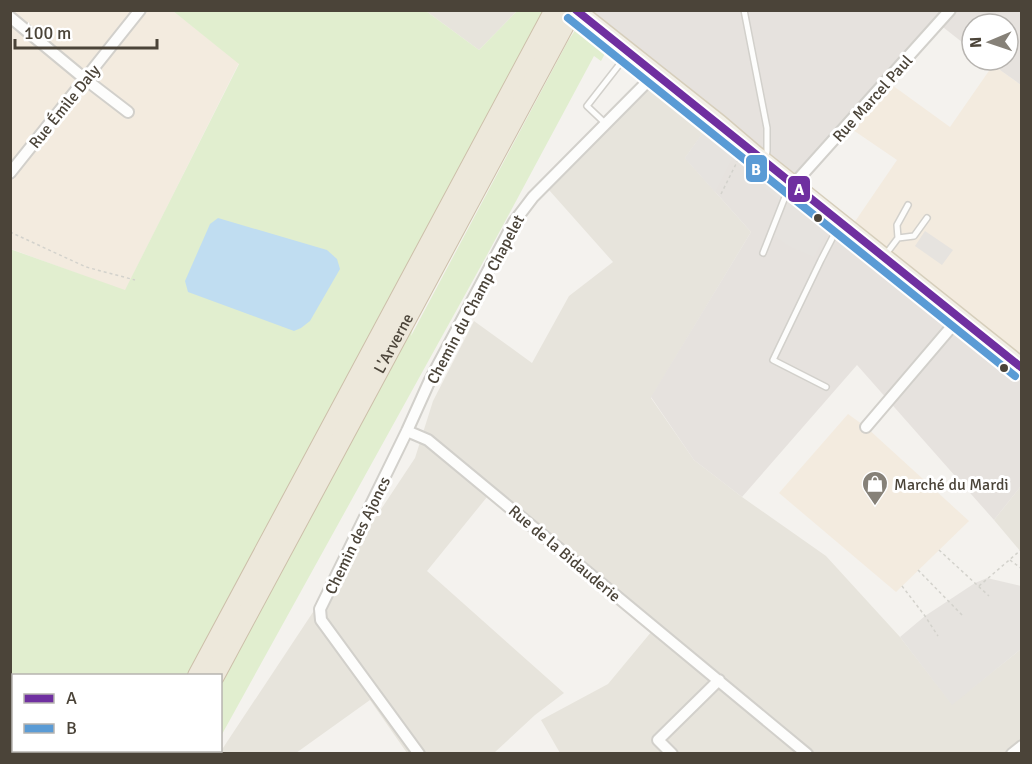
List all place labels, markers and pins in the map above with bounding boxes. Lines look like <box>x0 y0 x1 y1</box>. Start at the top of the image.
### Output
unlabelled marker <box>812 212 824 224</box>
unlabelled marker <box>998 362 1010 374</box>
shop icon: Marché du Mardi <box>860 469 890 507</box>
place label: Marché du Mardi <box>894 475 1009 495</box>

